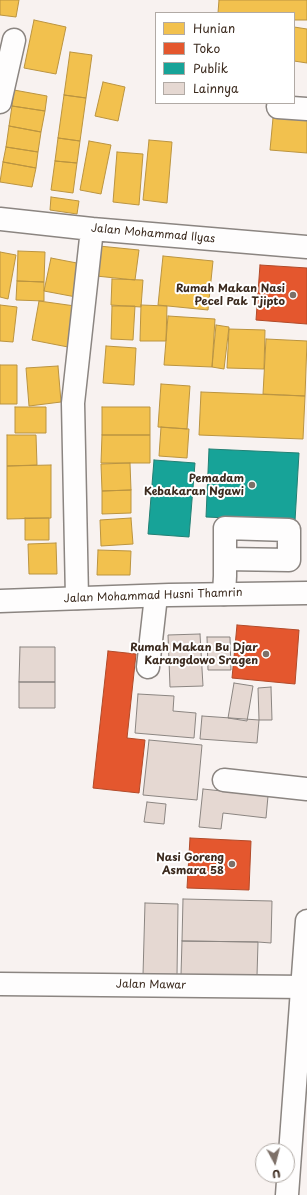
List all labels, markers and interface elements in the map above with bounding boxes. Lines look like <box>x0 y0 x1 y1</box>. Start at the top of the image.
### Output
legend <box>155 12 295 104</box>
text: Hunian <box>193 19 235 37</box>
text: Toko <box>193 39 220 57</box>
text: Publik <box>193 59 228 77</box>
text: Lainnya <box>193 79 239 97</box>
street label: Jalan Mohammad Ilyas <box>90 222 216 246</box>
place label: Rumah Makan Nasi Pecel Pak Tjipto <box>176 282 285 308</box>
marker: Rumah Makan Nasi Pecel Pak Tjipto <box>288 290 298 300</box>
place label: Pemadam Kebakaran Ngawi <box>144 472 244 498</box>
marker: Pemadam Kebakaran Ngawi <box>247 480 257 490</box>
street label: Jalan Mohammad Husni Thamrin <box>63 586 243 606</box>
place label: Rumah Makan Bu Djar Karangdowo Sragen <box>130 641 258 667</box>
marker: Rumah Makan Bu Djar Karangdowo Sragen <box>261 649 271 659</box>
place label: Nasi Goreng Asmara 58 <box>156 851 224 877</box>
marker: Nasi Goreng Asmara 58 <box>227 859 237 869</box>
street label: Jalan Mawar <box>116 978 186 992</box>
north arrow <box>255 1143 295 1183</box>
text: U <box>271 1165 282 1183</box>

